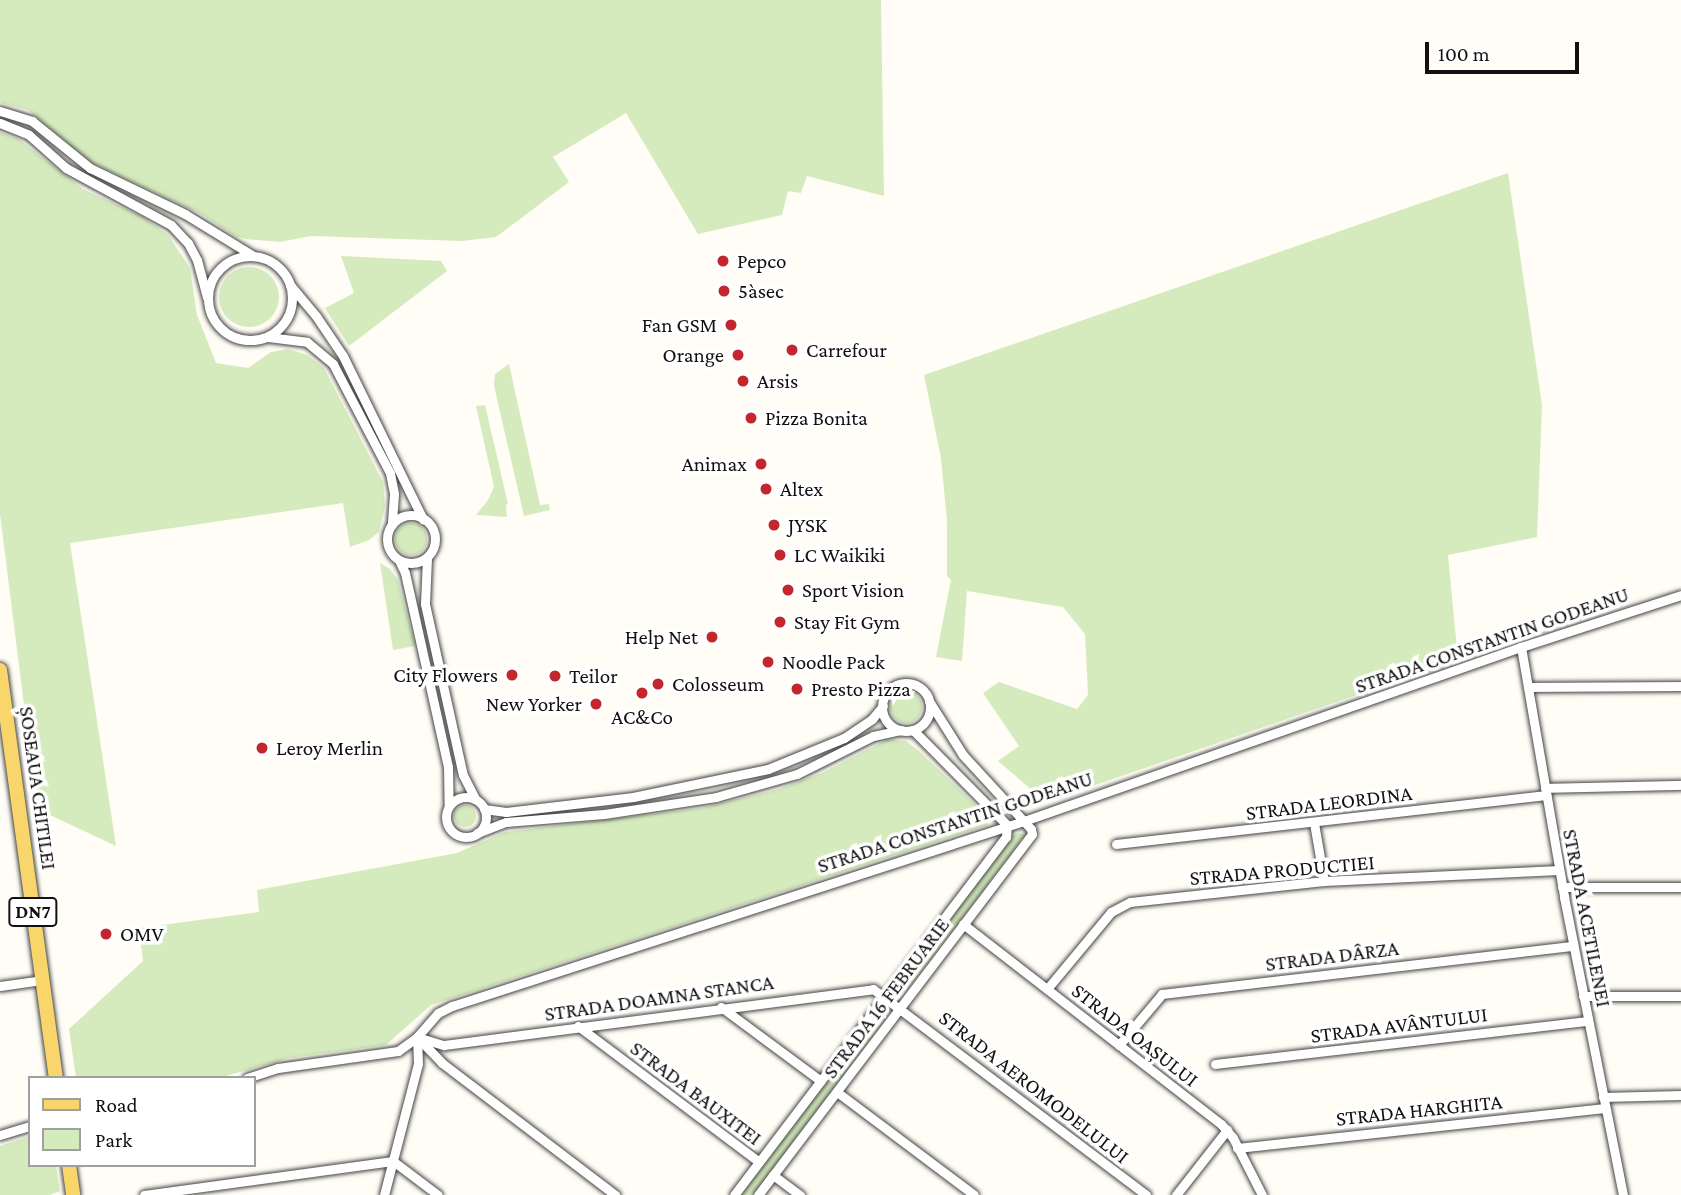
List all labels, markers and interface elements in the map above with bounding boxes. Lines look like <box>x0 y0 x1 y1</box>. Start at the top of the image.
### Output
scale bar <box>1429 28 1583 72</box>
text: 100 m <box>1438 42 1490 66</box>
place label: Pepco <box>737 248 786 274</box>
marker: Pepco <box>715 253 731 269</box>
place label: 5àsec <box>738 278 784 304</box>
marker: 5àsec <box>716 283 732 299</box>
place label: Fan GSM <box>642 312 717 338</box>
marker: Fan GSM <box>723 317 739 333</box>
place label: Carrefour <box>806 337 887 363</box>
place label: Orange <box>663 342 724 368</box>
marker: Carrefour <box>784 342 800 358</box>
marker: Orange <box>730 347 746 363</box>
place label: Arsis <box>757 368 798 394</box>
marker: Arsis <box>735 373 751 389</box>
place label: Pizza Bonita <box>765 405 868 431</box>
marker: Pizza Bonita <box>743 410 759 426</box>
place label: Animax <box>682 451 747 477</box>
marker: Animax <box>753 456 769 472</box>
place label: Altex <box>780 476 823 502</box>
marker: Altex <box>758 481 774 497</box>
place label: JYSK <box>788 512 827 538</box>
marker: JYSK <box>766 517 782 533</box>
place label: LC Waikiki <box>794 542 885 568</box>
marker: LC Waikiki <box>772 547 788 563</box>
place label: Sport Vision <box>802 577 904 603</box>
street label: STRADA CONSTANTIN GODEANU <box>1352 581 1632 699</box>
marker: Sport Vision <box>780 582 796 598</box>
place label: Stay Fit Gym <box>794 609 900 635</box>
marker: Stay Fit Gym <box>772 614 788 630</box>
place label: Help Net <box>625 624 698 650</box>
marker: Help Net <box>704 629 720 645</box>
place label: Noodle Pack <box>782 649 885 675</box>
marker: Noodle Pack <box>760 654 776 670</box>
place label: City Flowers <box>393 662 498 688</box>
place label: Teilor <box>569 663 618 689</box>
marker: City Flowers <box>504 667 520 683</box>
marker: Teilor <box>547 668 563 684</box>
place label: Colosseum <box>672 671 764 697</box>
marker: Colosseum <box>650 676 666 692</box>
place label: Presto Pizza <box>811 676 911 702</box>
marker: Presto Pizza <box>789 681 805 697</box>
marker: AC&Co <box>634 685 650 701</box>
place label: New Yorker <box>486 691 582 717</box>
marker: New Yorker <box>588 696 604 712</box>
place label: AC&Co <box>611 704 673 730</box>
street label: ȘOSEAUA CHITILEI <box>14 705 62 871</box>
place label: Leroy Merlin <box>276 735 383 761</box>
marker: Leroy Merlin <box>254 740 270 756</box>
street label: STRADA CONSTANTIN GODEANU <box>814 766 1096 878</box>
street label: STRADA LEORDINA <box>1244 780 1414 826</box>
street label: STRADA ACETILENEI <box>1557 827 1617 1009</box>
street label: STRADA PRODUCTIEI <box>1189 849 1375 891</box>
road number: DN7 <box>7 896 59 928</box>
street label: STRADA 16 FEBRUARIE <box>817 913 955 1083</box>
place label: OMV <box>120 921 163 947</box>
marker: OMV <box>98 926 114 942</box>
street label: STRADA DÂRZA <box>1264 935 1400 977</box>
street label: STRADA DOAMNA STANCA <box>543 969 775 1027</box>
street label: STRADA OAȘULUI <box>1067 978 1203 1092</box>
street label: STRADA AVÂNTULUI <box>1309 1002 1489 1048</box>
street label: STRADA AEROMODELULUI <box>934 1005 1134 1169</box>
street label: STRADA BAUXITEI <box>625 1035 767 1151</box>
legend <box>28 1076 256 1167</box>
street label: STRADA HARGHITA <box>1335 1089 1503 1131</box>
text: Road <box>95 1093 138 1117</box>
text: Park <box>95 1128 132 1152</box>

